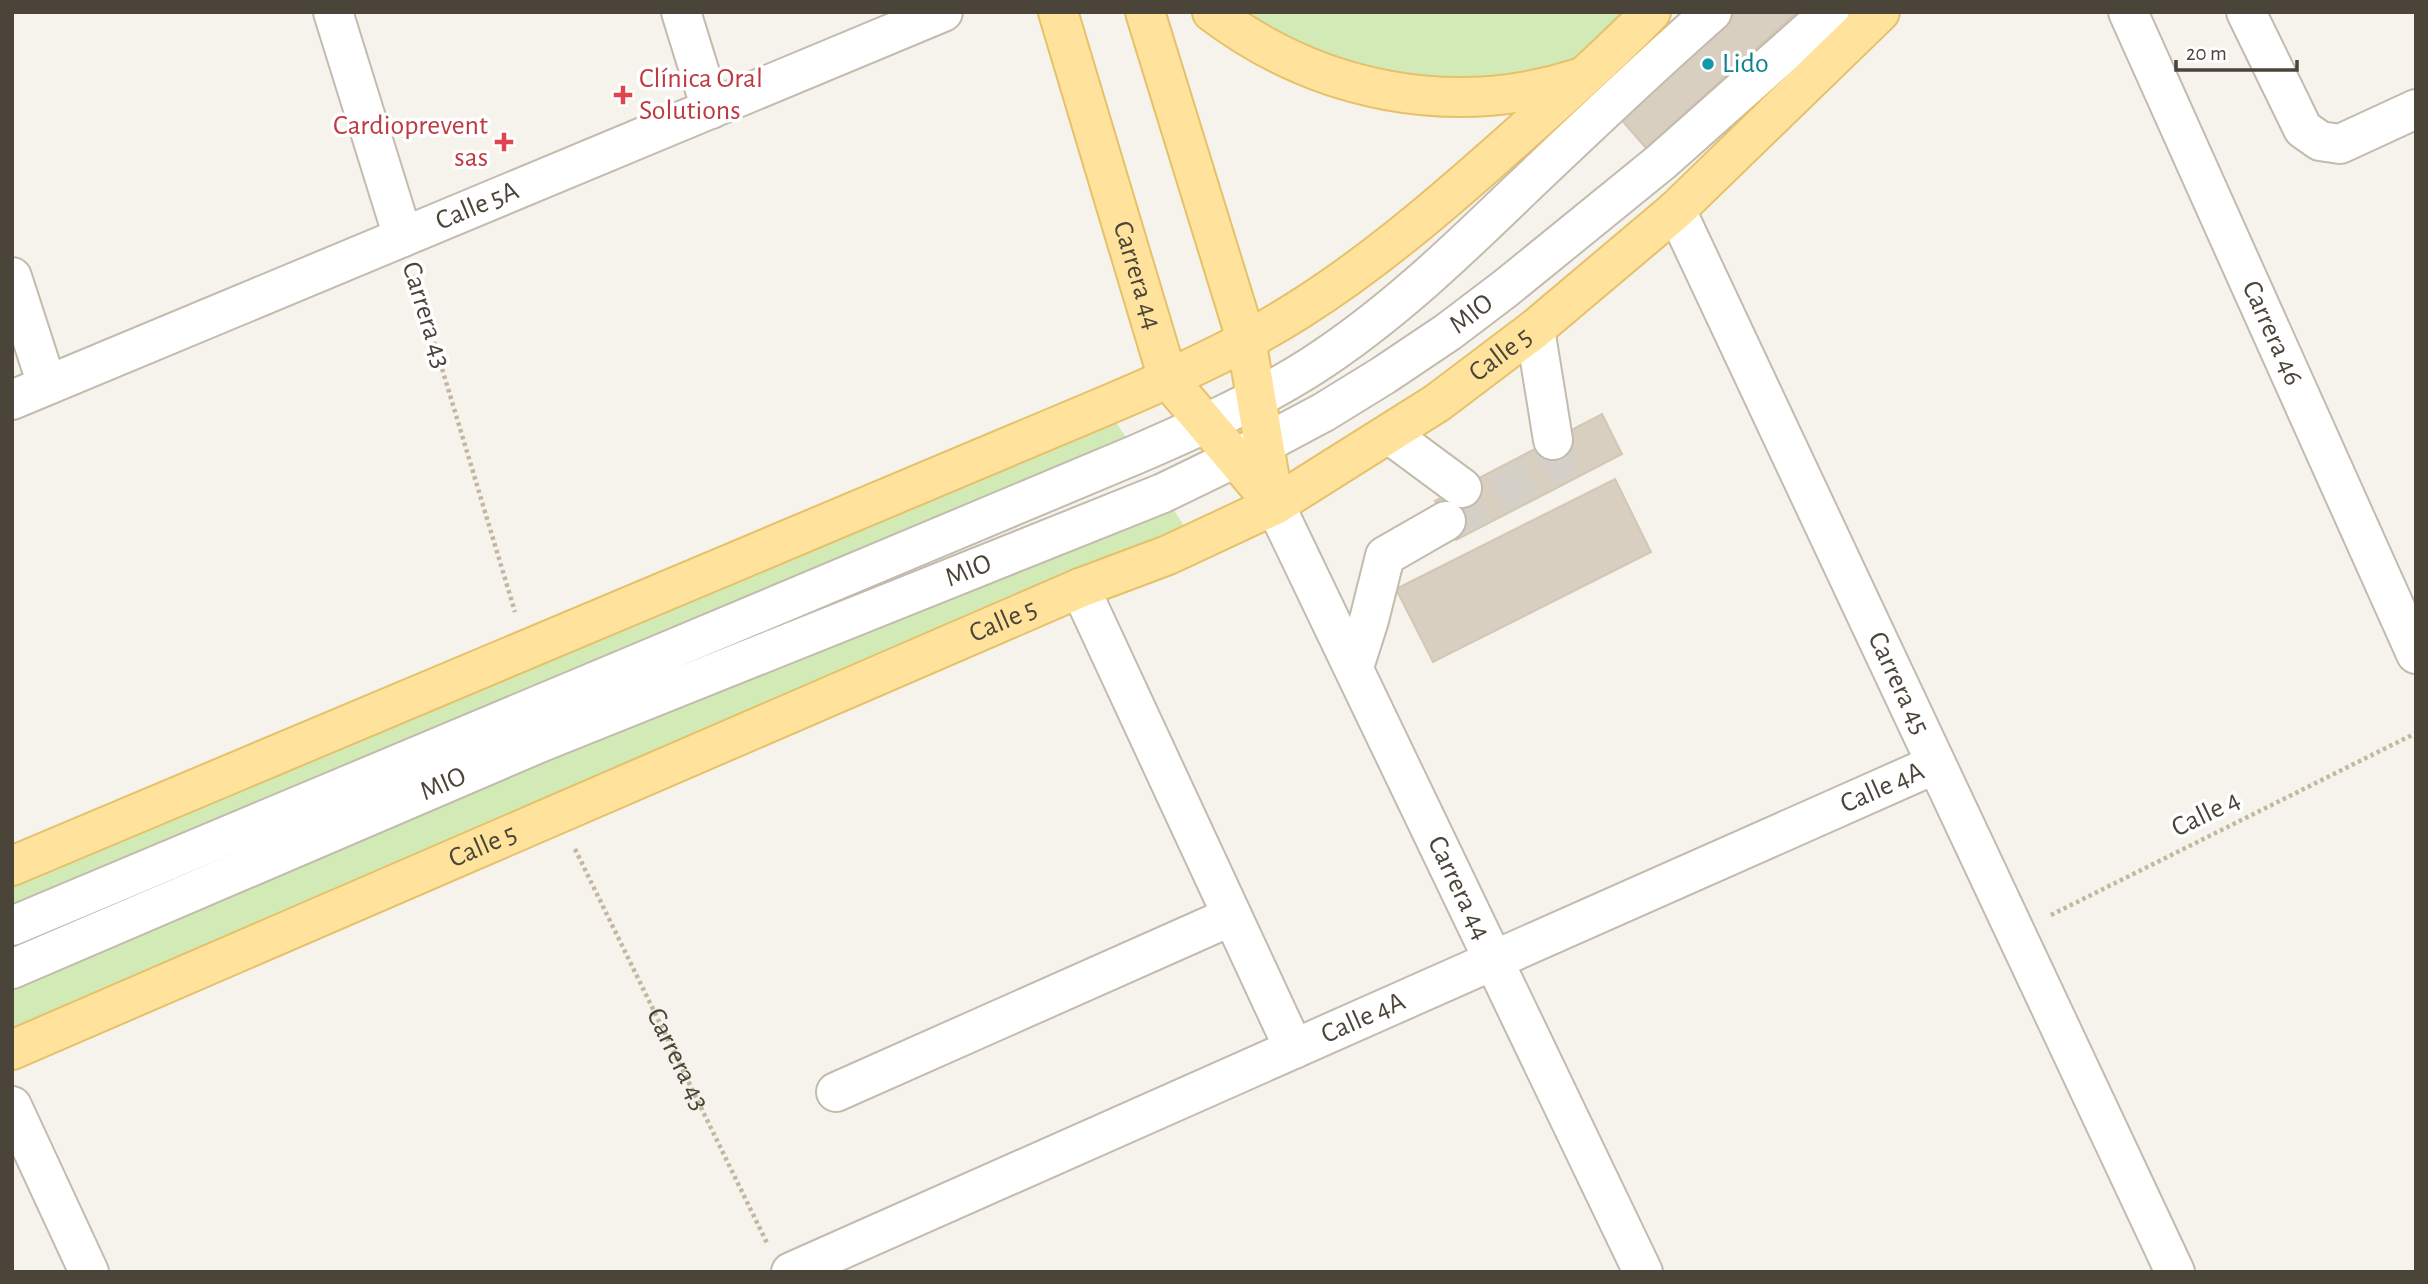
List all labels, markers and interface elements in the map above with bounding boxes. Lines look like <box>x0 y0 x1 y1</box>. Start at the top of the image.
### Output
scale bar <box>2176 28 2297 72</box>
text: 20 m <box>2186 43 2227 64</box>
place label: Lido <box>1722 50 1769 78</box>
marker: Lido <box>1700 56 1716 72</box>
place label: Clínica Oral Solutions <box>639 65 763 125</box>
marker: Clínica Oral Solutions <box>613 85 633 105</box>
place label: Cardioprevent sas <box>333 112 488 172</box>
marker: Cardioprevent sas <box>494 132 514 152</box>
street label: Calle 5A <box>432 177 523 236</box>
street label: Carrera 44 <box>1108 218 1166 333</box>
street label: Carrera 43 <box>397 259 455 371</box>
street label: Carrera 46 <box>2237 277 2308 390</box>
street label: MIO <box>1444 289 1499 339</box>
street label: Calle 5 <box>1464 322 1537 387</box>
street label: MIO <box>941 549 995 593</box>
street label: Calle 5 <box>965 594 1041 648</box>
street label: Carrera 45 <box>1862 628 1934 739</box>
street label: Calle 4A <box>1836 757 1929 819</box>
street label: MIO <box>416 762 470 806</box>
street label: Calle 4 <box>2167 786 2245 842</box>
street label: Calle 5 <box>445 819 521 873</box>
street label: Carrera 44 <box>1422 832 1496 944</box>
street label: Calle 4A <box>1317 987 1409 1049</box>
street label: Carrera 43 <box>641 1004 714 1115</box>

